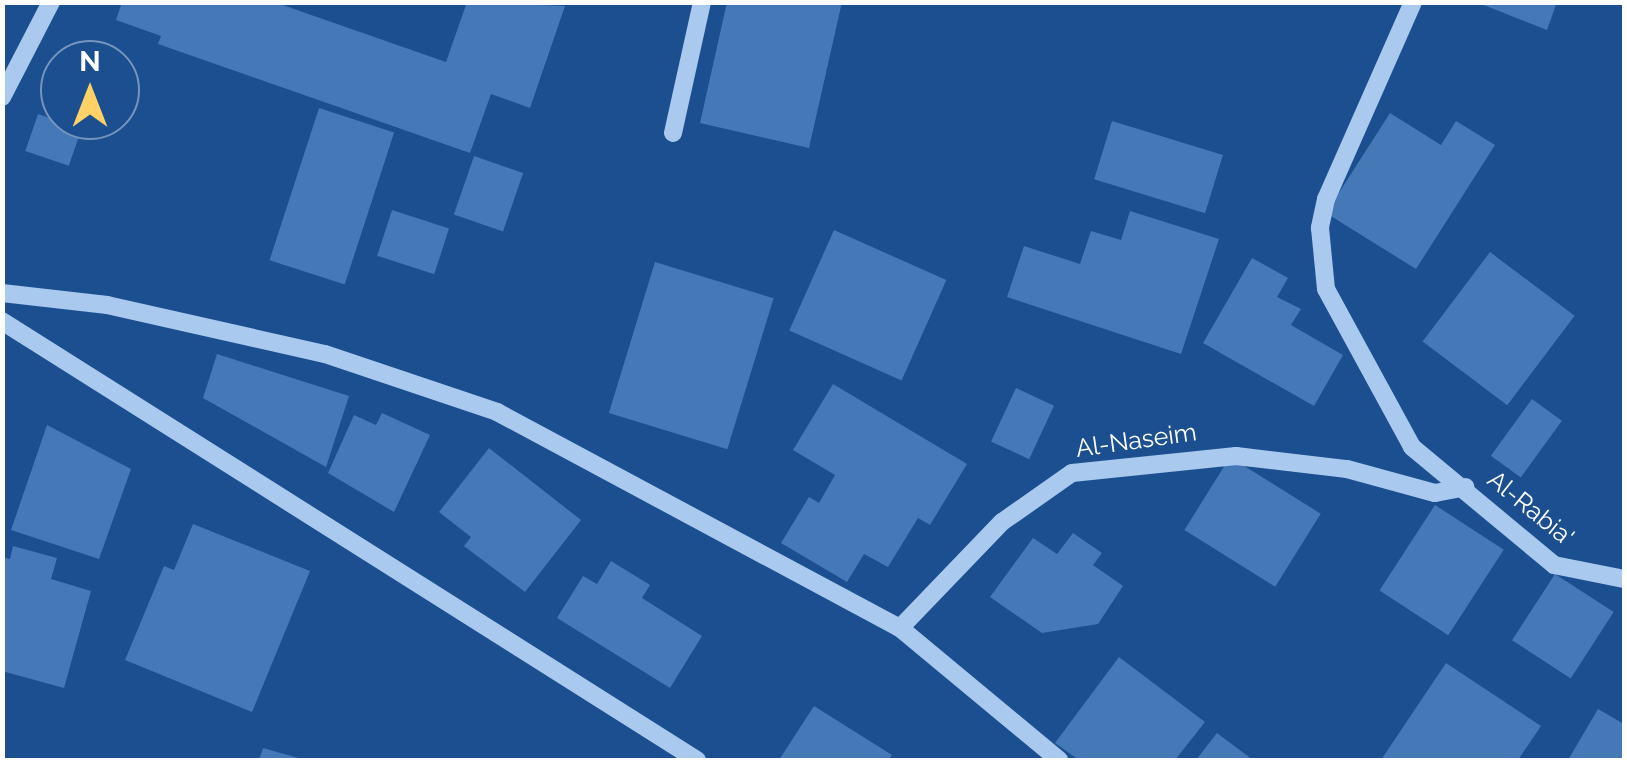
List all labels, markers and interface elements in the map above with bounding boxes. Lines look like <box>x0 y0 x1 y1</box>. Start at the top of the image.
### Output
north arrow <box>40 40 140 140</box>
text: N <box>79 45 101 78</box>
street label: Al-Naseim <box>1074 417 1198 463</box>
street label: Al-Rabia' <box>1482 464 1580 552</box>

